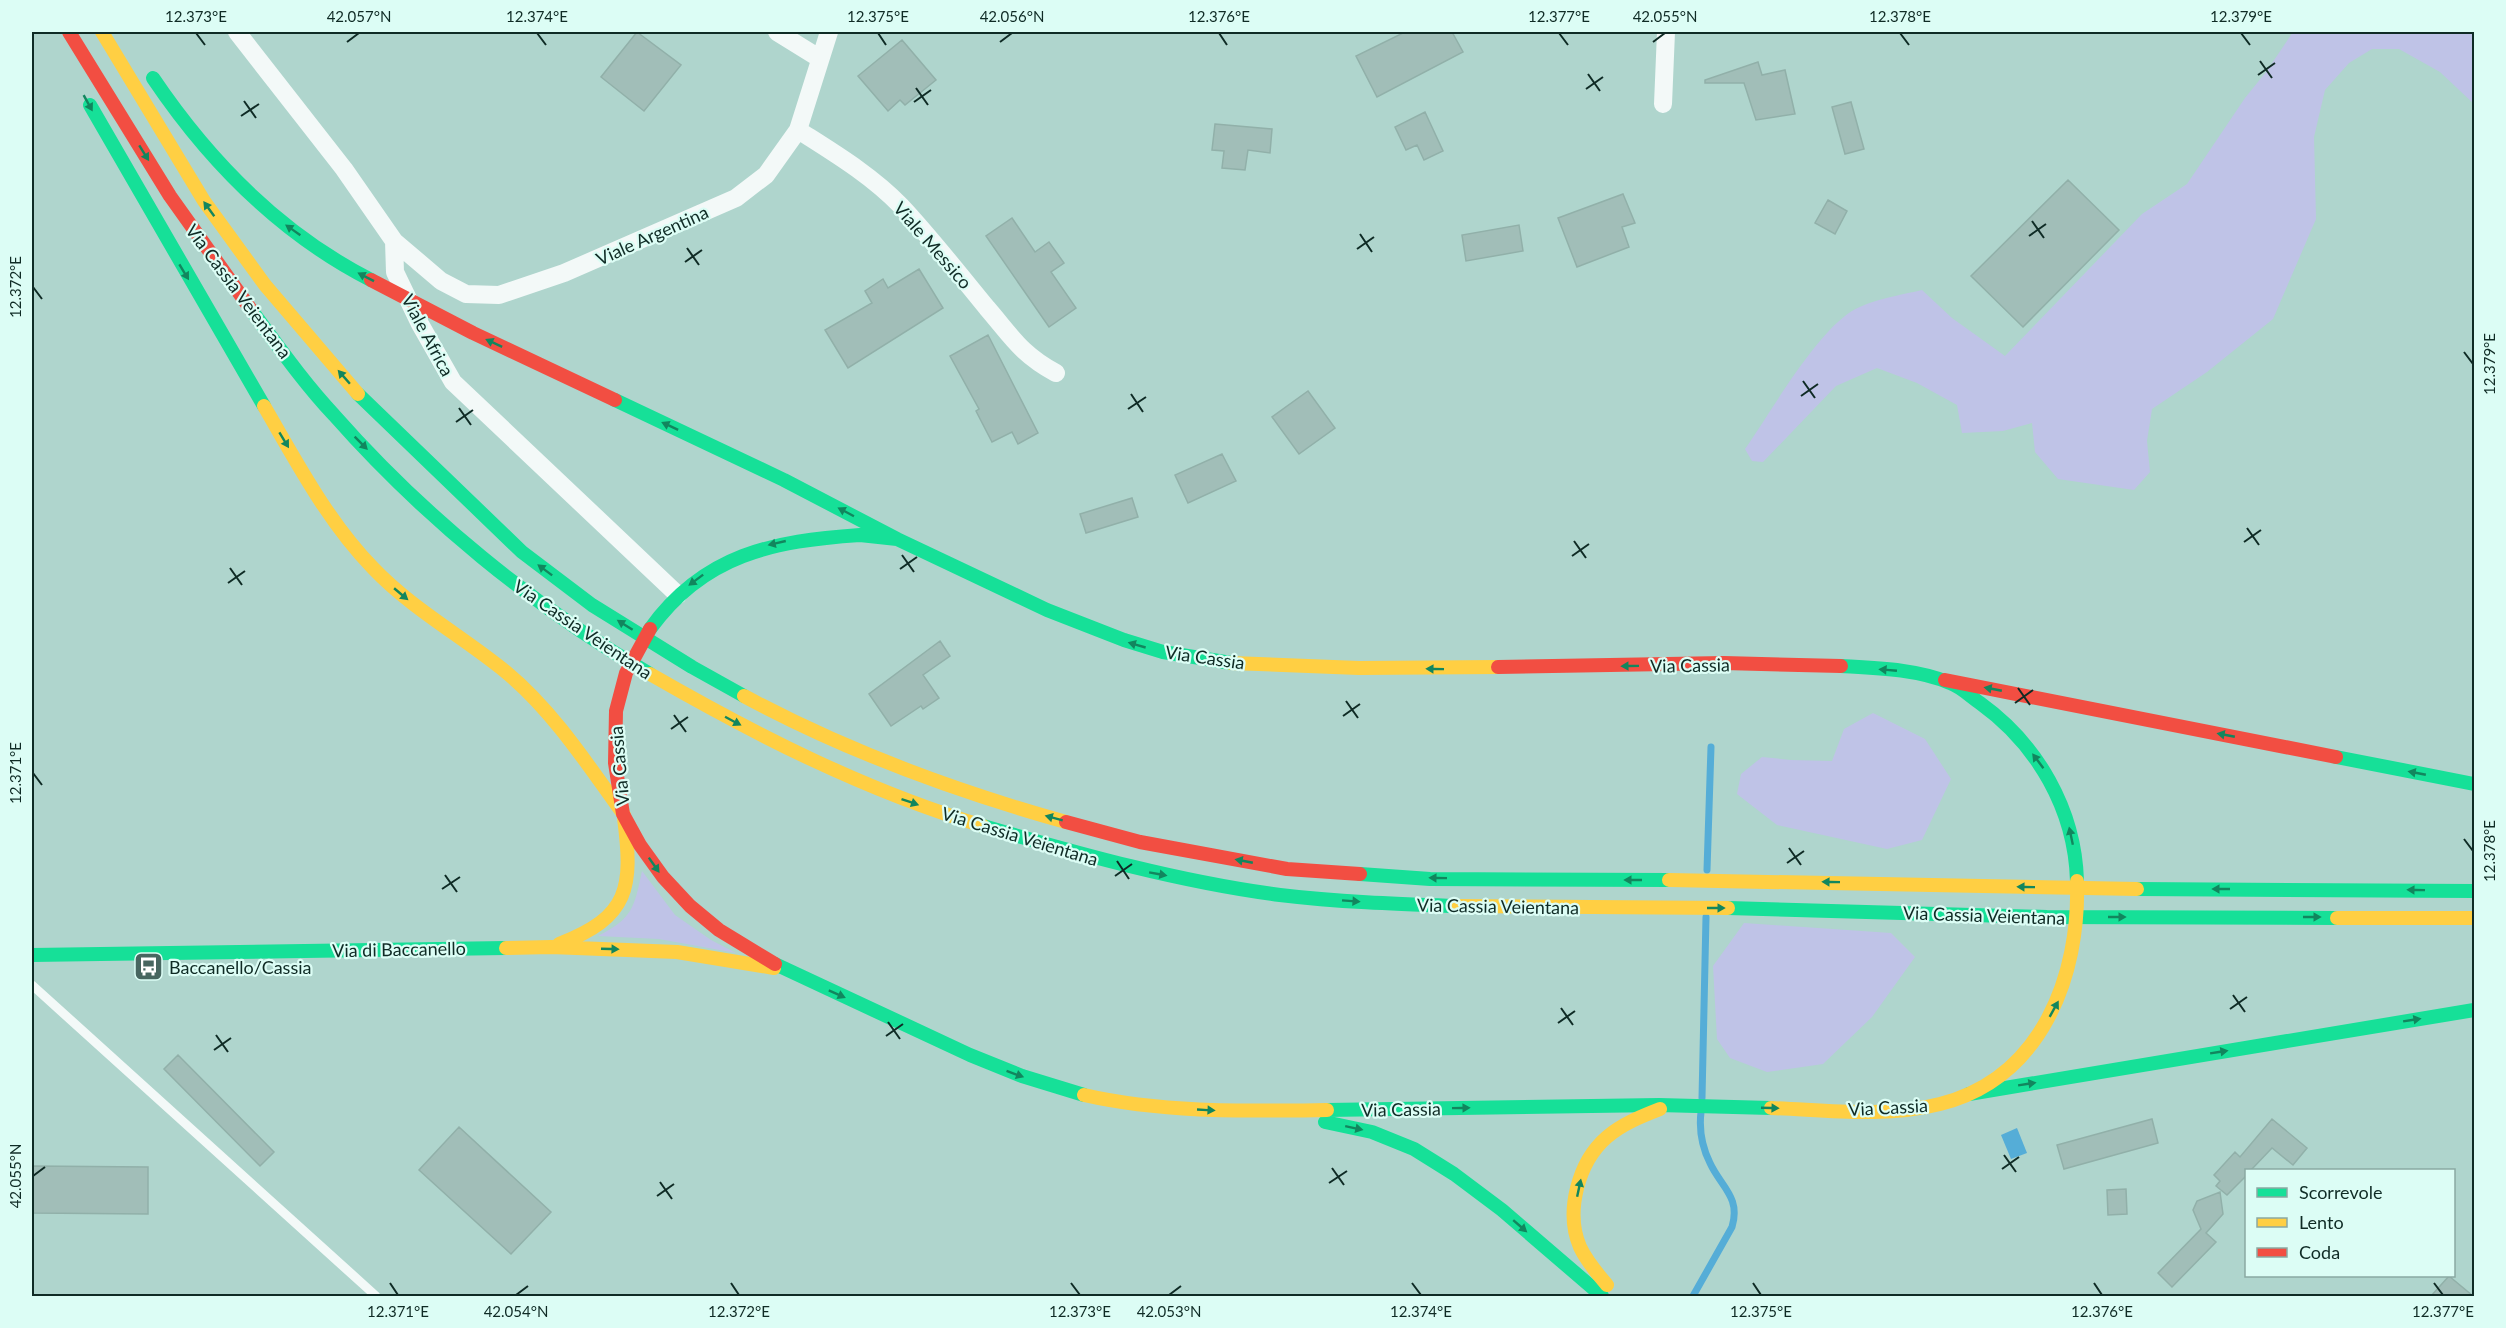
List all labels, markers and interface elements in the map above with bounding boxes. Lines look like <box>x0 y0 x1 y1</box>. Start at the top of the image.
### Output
text: 12.373°E <box>165 7 227 25</box>
text: 42.057°N <box>327 7 391 25</box>
text: 12.374°E <box>506 7 568 25</box>
text: 12.375°E <box>847 7 909 25</box>
text: 42.056°N <box>980 7 1044 25</box>
text: 12.376°E <box>1188 7 1250 25</box>
text: 12.377°E <box>1528 7 1590 25</box>
text: 42.055°N <box>1633 7 1697 25</box>
text: 12.378°E <box>1869 7 1931 25</box>
text: 12.379°E <box>2210 7 2272 25</box>
one-way arrow <box>83 94 93 111</box>
one-way arrow <box>138 145 149 161</box>
street label: Viale Messico <box>889 197 977 293</box>
street label: Viale Argentina <box>593 200 711 270</box>
one-way arrow <box>203 201 215 217</box>
street label: Via Cassia Veientana <box>181 220 297 362</box>
one-way arrow <box>285 224 301 236</box>
text: 12.372°E <box>6 256 24 318</box>
one-way arrow <box>179 264 190 280</box>
one-way arrow <box>357 272 374 282</box>
street label: Viale Africa <box>397 290 459 380</box>
text: 12.379°E <box>2480 333 2498 395</box>
one-way arrow <box>486 338 503 347</box>
one-way arrow <box>338 370 351 385</box>
one-way arrow <box>662 421 679 430</box>
one-way arrow <box>279 432 290 448</box>
one-way arrow <box>354 435 368 450</box>
one-way arrow <box>837 507 854 517</box>
one-way arrow <box>768 539 786 549</box>
one-way arrow <box>538 564 553 576</box>
street label: Via Cassia Veientana <box>510 574 656 684</box>
one-way arrow <box>689 574 705 586</box>
one-way arrow <box>393 587 408 600</box>
one-way arrow <box>617 620 633 631</box>
one-way arrow <box>1128 640 1146 649</box>
street label: Via Cassia <box>1164 641 1246 673</box>
street label: Via Cassia <box>1650 653 1730 677</box>
one-way arrow <box>1620 661 1639 671</box>
one-way arrow <box>1425 664 1444 674</box>
one-way arrow <box>1878 665 1897 675</box>
one-way arrow <box>1984 684 2003 693</box>
one-way arrow <box>725 716 742 726</box>
street label: Via Cassia <box>605 725 633 807</box>
one-way arrow <box>2216 730 2235 739</box>
text: 12.371°E <box>6 742 24 804</box>
one-way arrow <box>2032 753 2044 769</box>
one-way arrow <box>2407 768 2426 777</box>
one-way arrow <box>901 797 919 807</box>
street label: Via Cassia Veientana <box>939 802 1101 870</box>
one-way arrow <box>1045 813 1063 823</box>
text: 12.378°E <box>2480 820 2498 882</box>
one-way arrow <box>2065 827 2075 845</box>
one-way arrow <box>1234 856 1253 865</box>
one-way arrow <box>647 858 659 873</box>
one-way arrow <box>1148 869 1167 878</box>
one-way arrow <box>1429 874 1448 883</box>
one-way arrow <box>1624 875 1643 885</box>
one-way arrow <box>1822 877 1841 887</box>
one-way arrow <box>2017 882 2036 892</box>
one-way arrow <box>2212 884 2231 894</box>
one-way arrow <box>2407 885 2426 895</box>
street label: Via Cassia Veientana <box>1417 894 1579 918</box>
one-way arrow <box>1341 896 1360 905</box>
street label: Via Cassia Veientana <box>1903 901 2065 929</box>
one-way arrow <box>1706 903 1725 913</box>
one-way arrow <box>2107 912 2126 922</box>
one-way arrow <box>2302 912 2321 922</box>
street label: Via di Baccanello <box>332 937 466 961</box>
one-way arrow <box>600 944 619 954</box>
bus stop icon: Baccanello/Cassia <box>132 951 164 983</box>
place label: Baccanello/Cassia <box>169 956 311 978</box>
one-way arrow <box>828 990 845 999</box>
one-way arrow <box>2049 1001 2059 1018</box>
one-way arrow <box>2402 1015 2421 1024</box>
one-way arrow <box>2210 1047 2229 1056</box>
one-way arrow <box>1006 1069 1024 1079</box>
one-way arrow <box>2018 1079 2037 1088</box>
street label: Via Cassia <box>1848 1094 1928 1120</box>
street label: Via Cassia <box>1361 1097 1441 1121</box>
one-way arrow <box>1761 1103 1780 1112</box>
one-way arrow <box>1451 1104 1470 1113</box>
one-way arrow <box>1196 1105 1215 1114</box>
one-way arrow <box>1344 1124 1363 1133</box>
text: 42.055°N <box>6 1144 24 1208</box>
legend <box>2245 1169 2455 1277</box>
one-way arrow <box>1575 1178 1584 1197</box>
text: Scorrevole <box>2299 1181 2382 1203</box>
text: Lento <box>2299 1211 2344 1233</box>
one-way arrow <box>1512 1219 1527 1232</box>
text: Coda <box>2299 1241 2340 1263</box>
text: 12.371°E <box>367 1302 429 1320</box>
text: 42.054°N <box>484 1302 548 1320</box>
text: 12.372°E <box>708 1302 770 1320</box>
text: 12.373°E <box>1049 1302 1111 1320</box>
text: 42.053°N <box>1137 1302 1201 1320</box>
text: 12.374°E <box>1390 1302 1452 1320</box>
text: 12.375°E <box>1730 1302 1792 1320</box>
text: 12.376°E <box>2071 1302 2133 1320</box>
text: 12.377°E <box>2412 1302 2474 1320</box>

